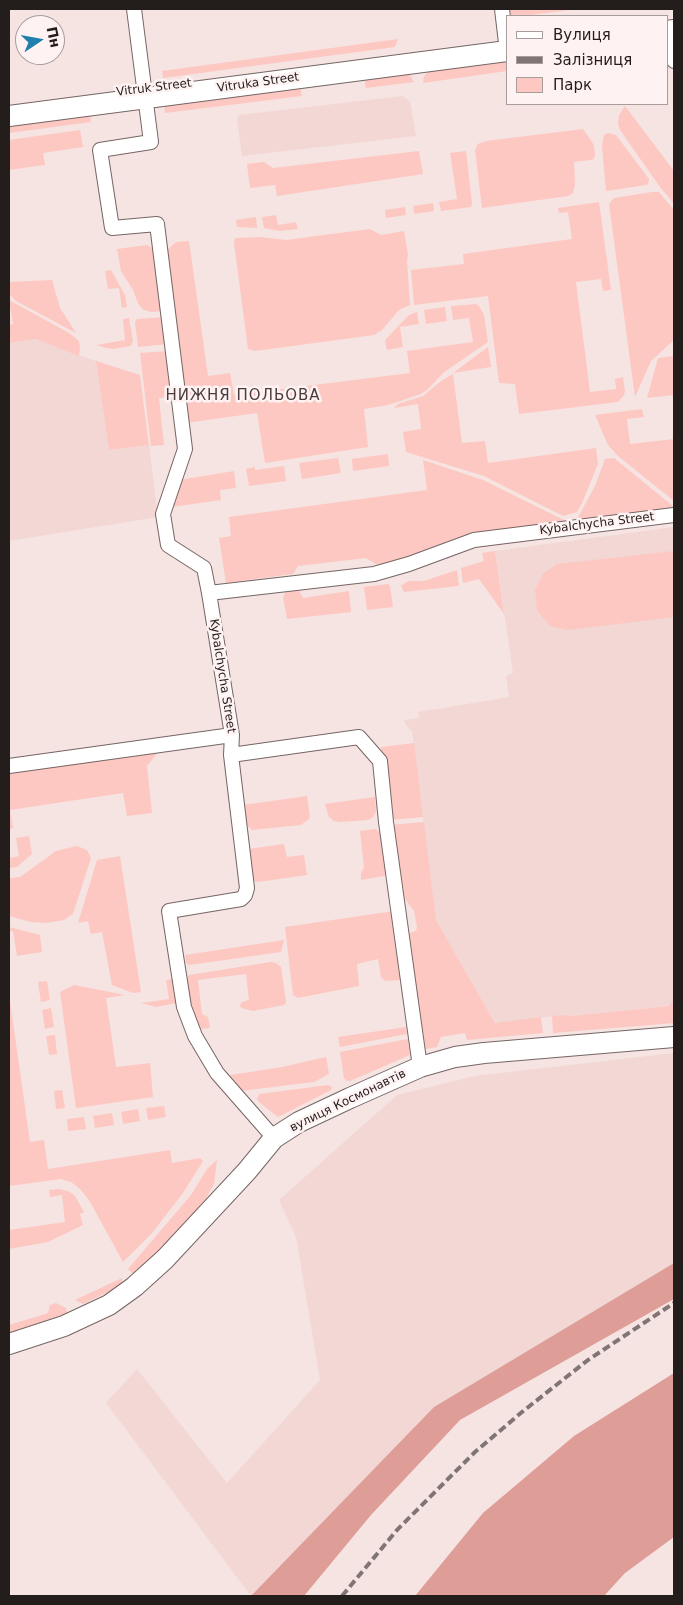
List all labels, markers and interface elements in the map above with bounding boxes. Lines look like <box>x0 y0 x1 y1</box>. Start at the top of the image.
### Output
north arrow <box>15 15 65 65</box>
legend <box>506 15 668 105</box>
text: Пн <box>44 25 64 49</box>
text: Вулиця <box>553 26 611 44</box>
text: Залізниця <box>553 51 632 69</box>
street label: Vitruka Street <box>216 70 300 96</box>
street label: Vitruk Street <box>116 76 192 100</box>
text: Парк <box>553 76 592 94</box>
district label: НИЖНЯ ПОЛЬОВА <box>164 387 322 405</box>
street label: Kybalchycha Street <box>539 510 655 538</box>
street label: Kybalchycha Street <box>206 618 238 734</box>
street label: вулиця Космонавтів <box>288 1067 408 1135</box>

